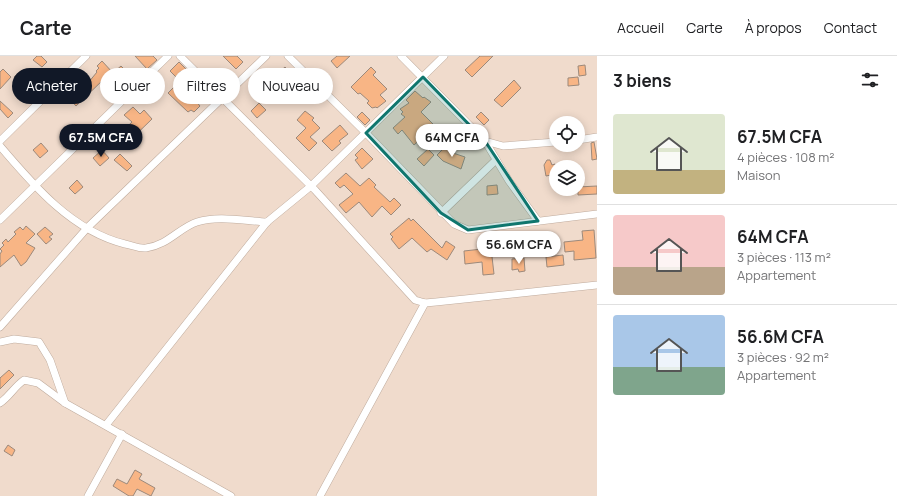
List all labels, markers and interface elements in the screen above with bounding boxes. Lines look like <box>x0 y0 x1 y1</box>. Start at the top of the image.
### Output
text: Carte <box>20 15 72 41</box>
text: Accueil <box>617 18 664 37</box>
text: Carte <box>686 18 723 37</box>
text: À propos <box>745 18 802 37</box>
text: Contact <box>824 18 877 37</box>
chip: Acheter <box>12 68 92 104</box>
chip: Louer <box>100 68 165 104</box>
chip: Filtres <box>173 68 240 104</box>
chip: Nouveau <box>248 68 333 104</box>
text: 3 biens <box>613 69 671 92</box>
icon: filters <box>859 69 881 91</box>
map controls <box>549 116 585 196</box>
button: locate <box>549 116 585 152</box>
pin: 67.5M CFA <box>55 124 147 158</box>
pin: 64M CFA <box>415 124 489 158</box>
text: 67.5M CFA <box>737 125 822 148</box>
text: 67.5M CFA <box>68 128 134 146</box>
text: 64M CFA <box>425 128 479 146</box>
icon: home <box>645 130 693 178</box>
text: 4 pièces · 108 m² <box>737 148 835 166</box>
button: layers <box>549 160 585 196</box>
text: Maison <box>737 166 780 184</box>
text: 64M CFA <box>737 225 809 248</box>
pin: 56.6M CFA <box>473 231 565 265</box>
icon: home <box>645 231 693 279</box>
text: 56.6M CFA <box>486 235 552 253</box>
text: 3 pièces · 113 m² <box>737 248 831 266</box>
text: Appartement <box>737 266 816 284</box>
text: 56.6M CFA <box>737 325 824 348</box>
icon: home <box>645 331 693 379</box>
text: 3 pièces · 92 m² <box>737 348 829 366</box>
text: Appartement <box>737 366 816 384</box>

